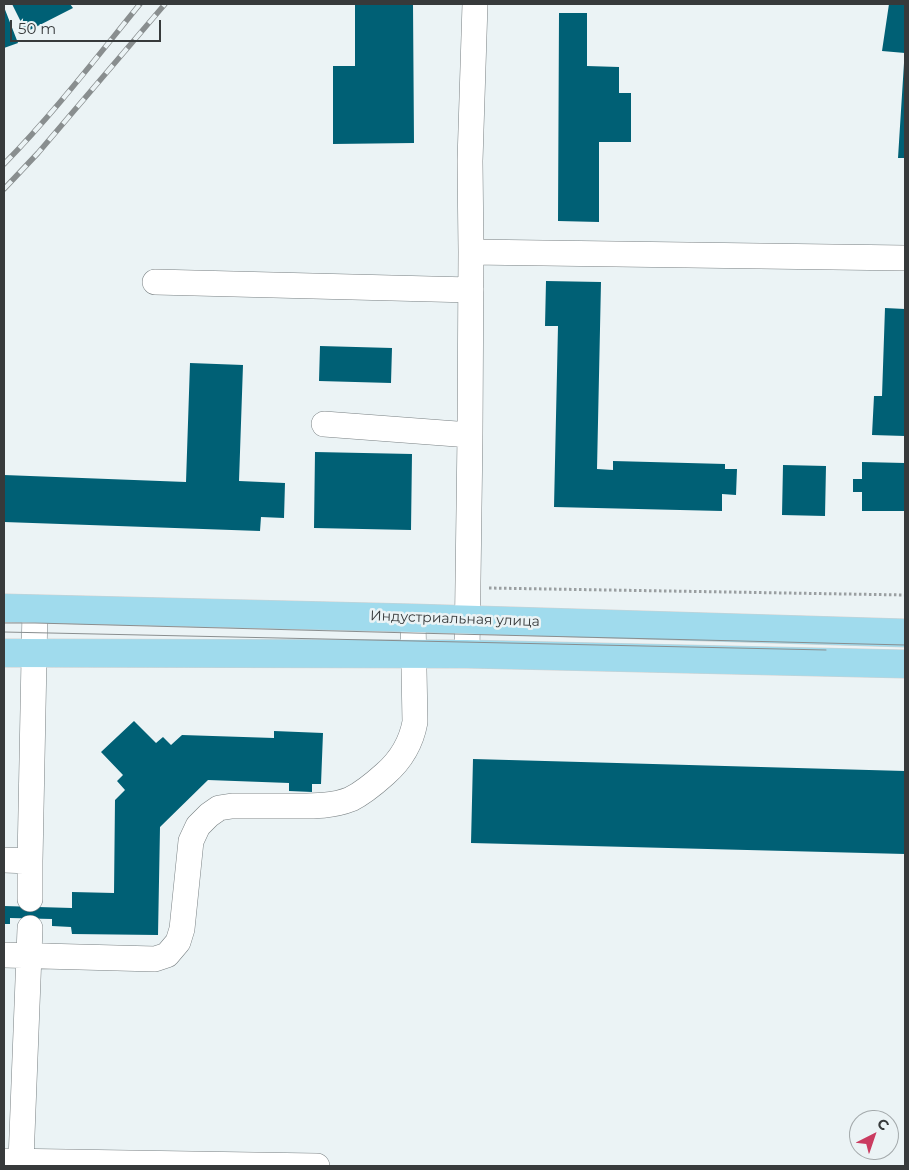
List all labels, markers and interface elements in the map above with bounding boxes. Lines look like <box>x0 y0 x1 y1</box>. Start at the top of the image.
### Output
scale bar <box>12 10 164 42</box>
text: 50 m <box>18 19 56 38</box>
street label: Индустриальная улица <box>370 608 540 630</box>
north arrow <box>849 1110 899 1160</box>
text: С <box>873 1114 893 1135</box>

